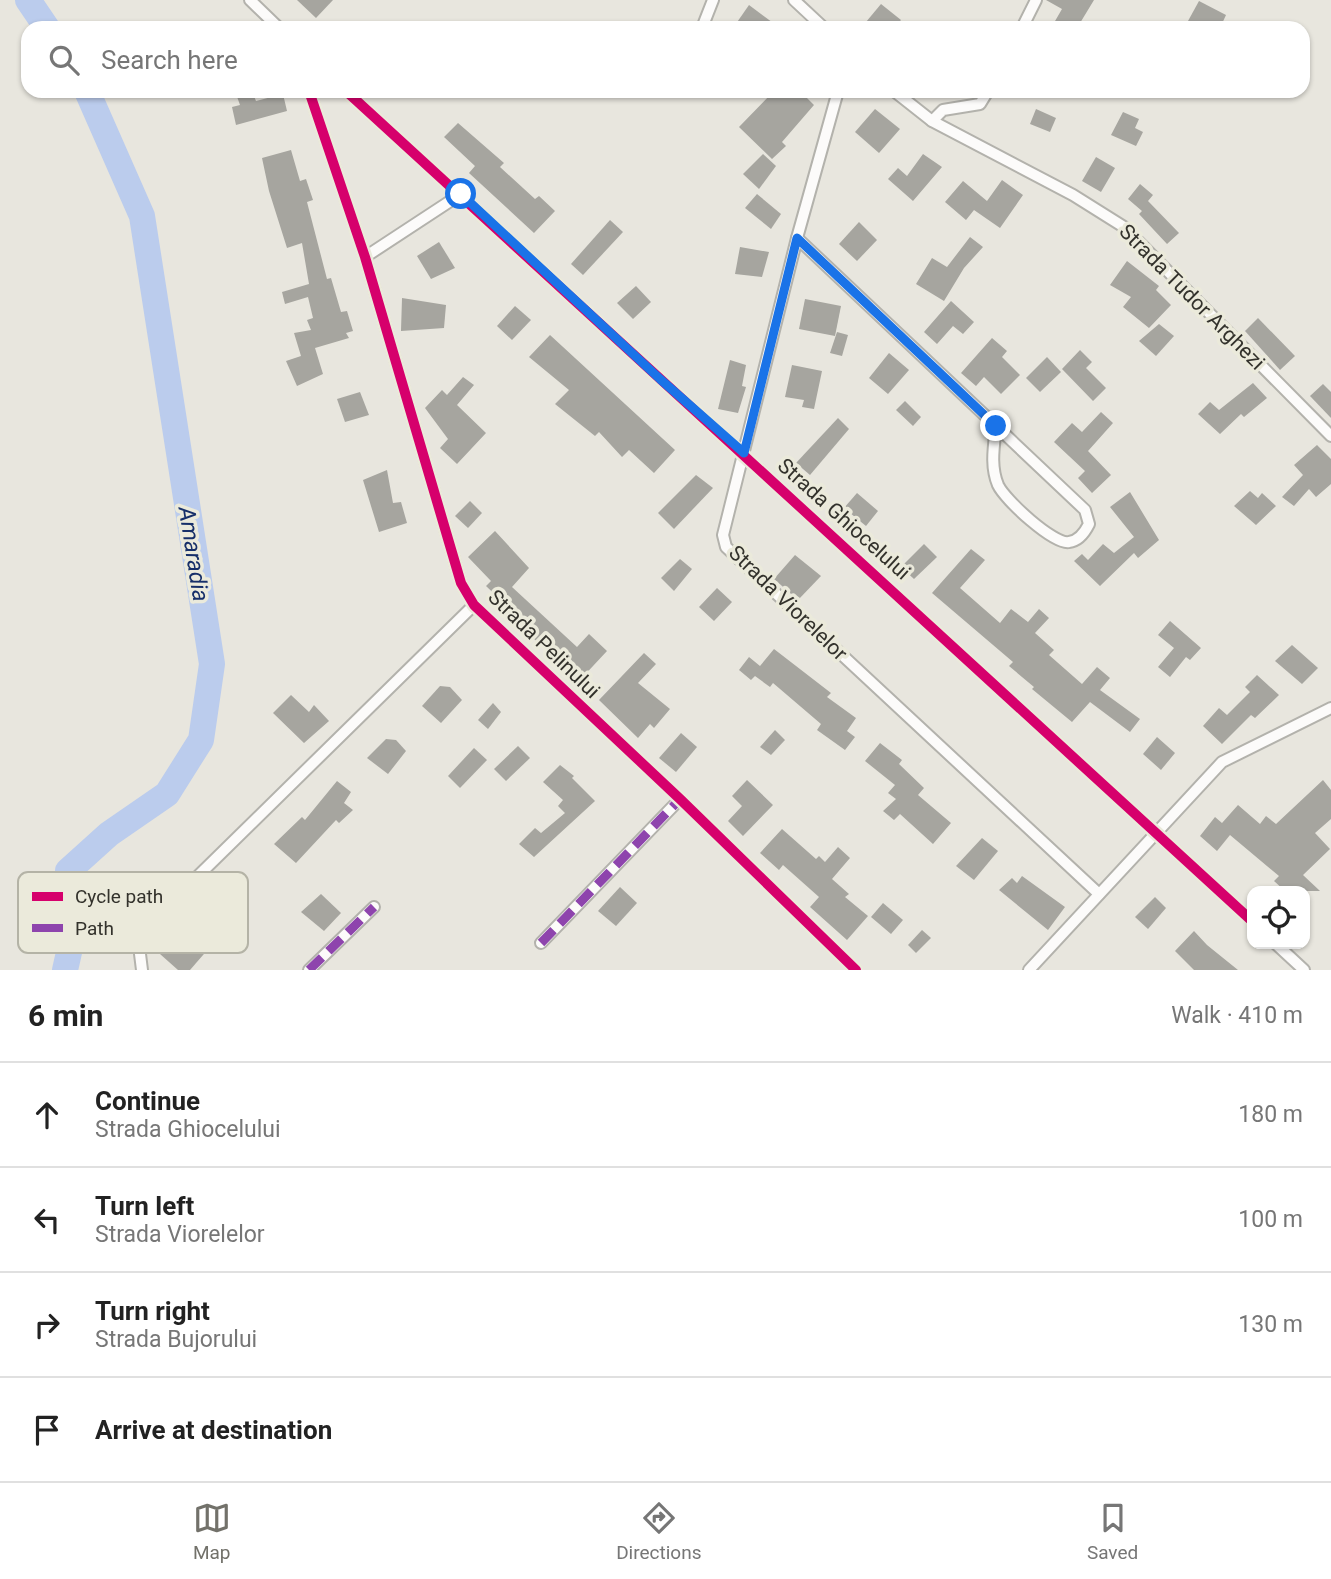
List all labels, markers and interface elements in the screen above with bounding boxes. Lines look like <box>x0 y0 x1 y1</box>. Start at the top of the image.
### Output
search box <box>21 21 1310 98</box>
icon: search <box>45 41 83 79</box>
text: Search here <box>101 45 238 75</box>
route start <box>445 178 476 209</box>
street label: Strada Tudor Arghezi <box>1114 219 1270 375</box>
route end <box>980 410 1011 441</box>
street label: Strada Ghiocelului <box>773 453 915 585</box>
water label: Amaradia <box>173 504 214 603</box>
street label: Strada Viorelelor <box>724 541 852 665</box>
street label: Strada Pelinului <box>483 585 605 703</box>
legend <box>18 872 248 953</box>
text: Cycle path <box>75 885 163 908</box>
map controls <box>1247 886 1310 949</box>
button: locate <box>1247 886 1310 949</box>
text: Path <box>75 917 114 940</box>
text: 6 min <box>28 998 103 1033</box>
text: Walk · 410 m <box>1171 1002 1303 1029</box>
text: Continue <box>95 1086 200 1116</box>
icon: ahead <box>28 1096 66 1134</box>
text: 180 m <box>1238 1101 1303 1128</box>
text: Strada Ghiocelului <box>95 1116 281 1143</box>
text: Turn left <box>95 1191 194 1221</box>
icon: left <box>28 1201 66 1239</box>
text: 100 m <box>1238 1206 1303 1233</box>
text: Strada Viorelelor <box>95 1221 265 1248</box>
text: Turn right <box>95 1296 210 1326</box>
icon: right <box>28 1306 66 1344</box>
text: 130 m <box>1238 1311 1303 1338</box>
text: Strada Bujorului <box>95 1326 257 1353</box>
icon: arrive <box>28 1411 66 1449</box>
text: Arrive at destination <box>95 1415 332 1445</box>
tab: Map <box>193 1499 231 1564</box>
tab: Directions <box>616 1499 701 1564</box>
tab: Saved <box>1087 1499 1138 1564</box>

